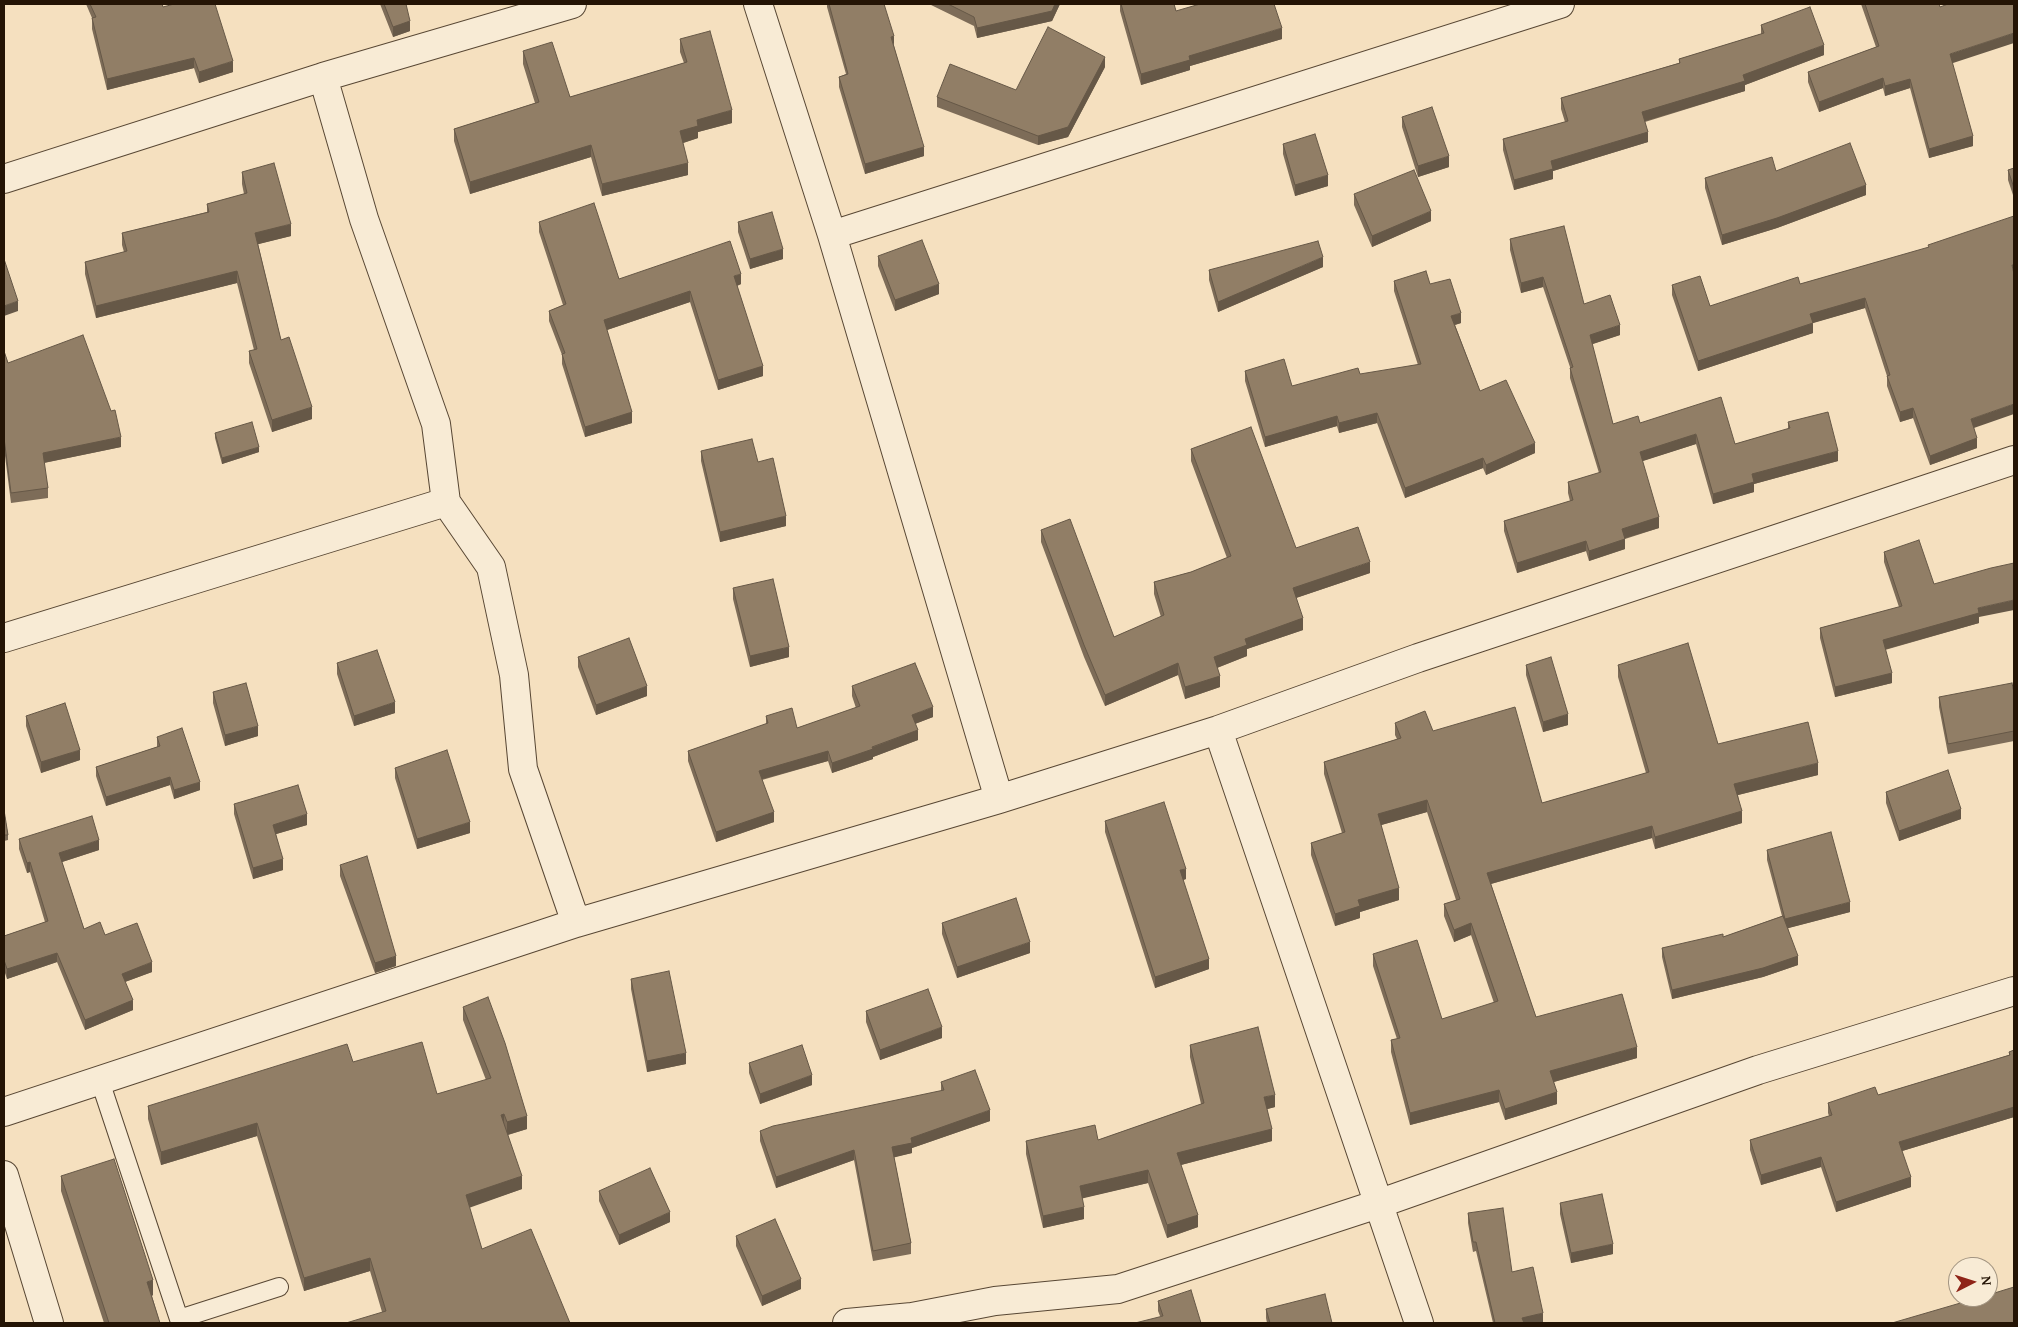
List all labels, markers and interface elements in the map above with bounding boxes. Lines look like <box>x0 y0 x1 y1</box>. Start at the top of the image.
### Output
north arrow <box>1948 1257 1998 1307</box>
text: N <box>1977 1275 1997 1286</box>

